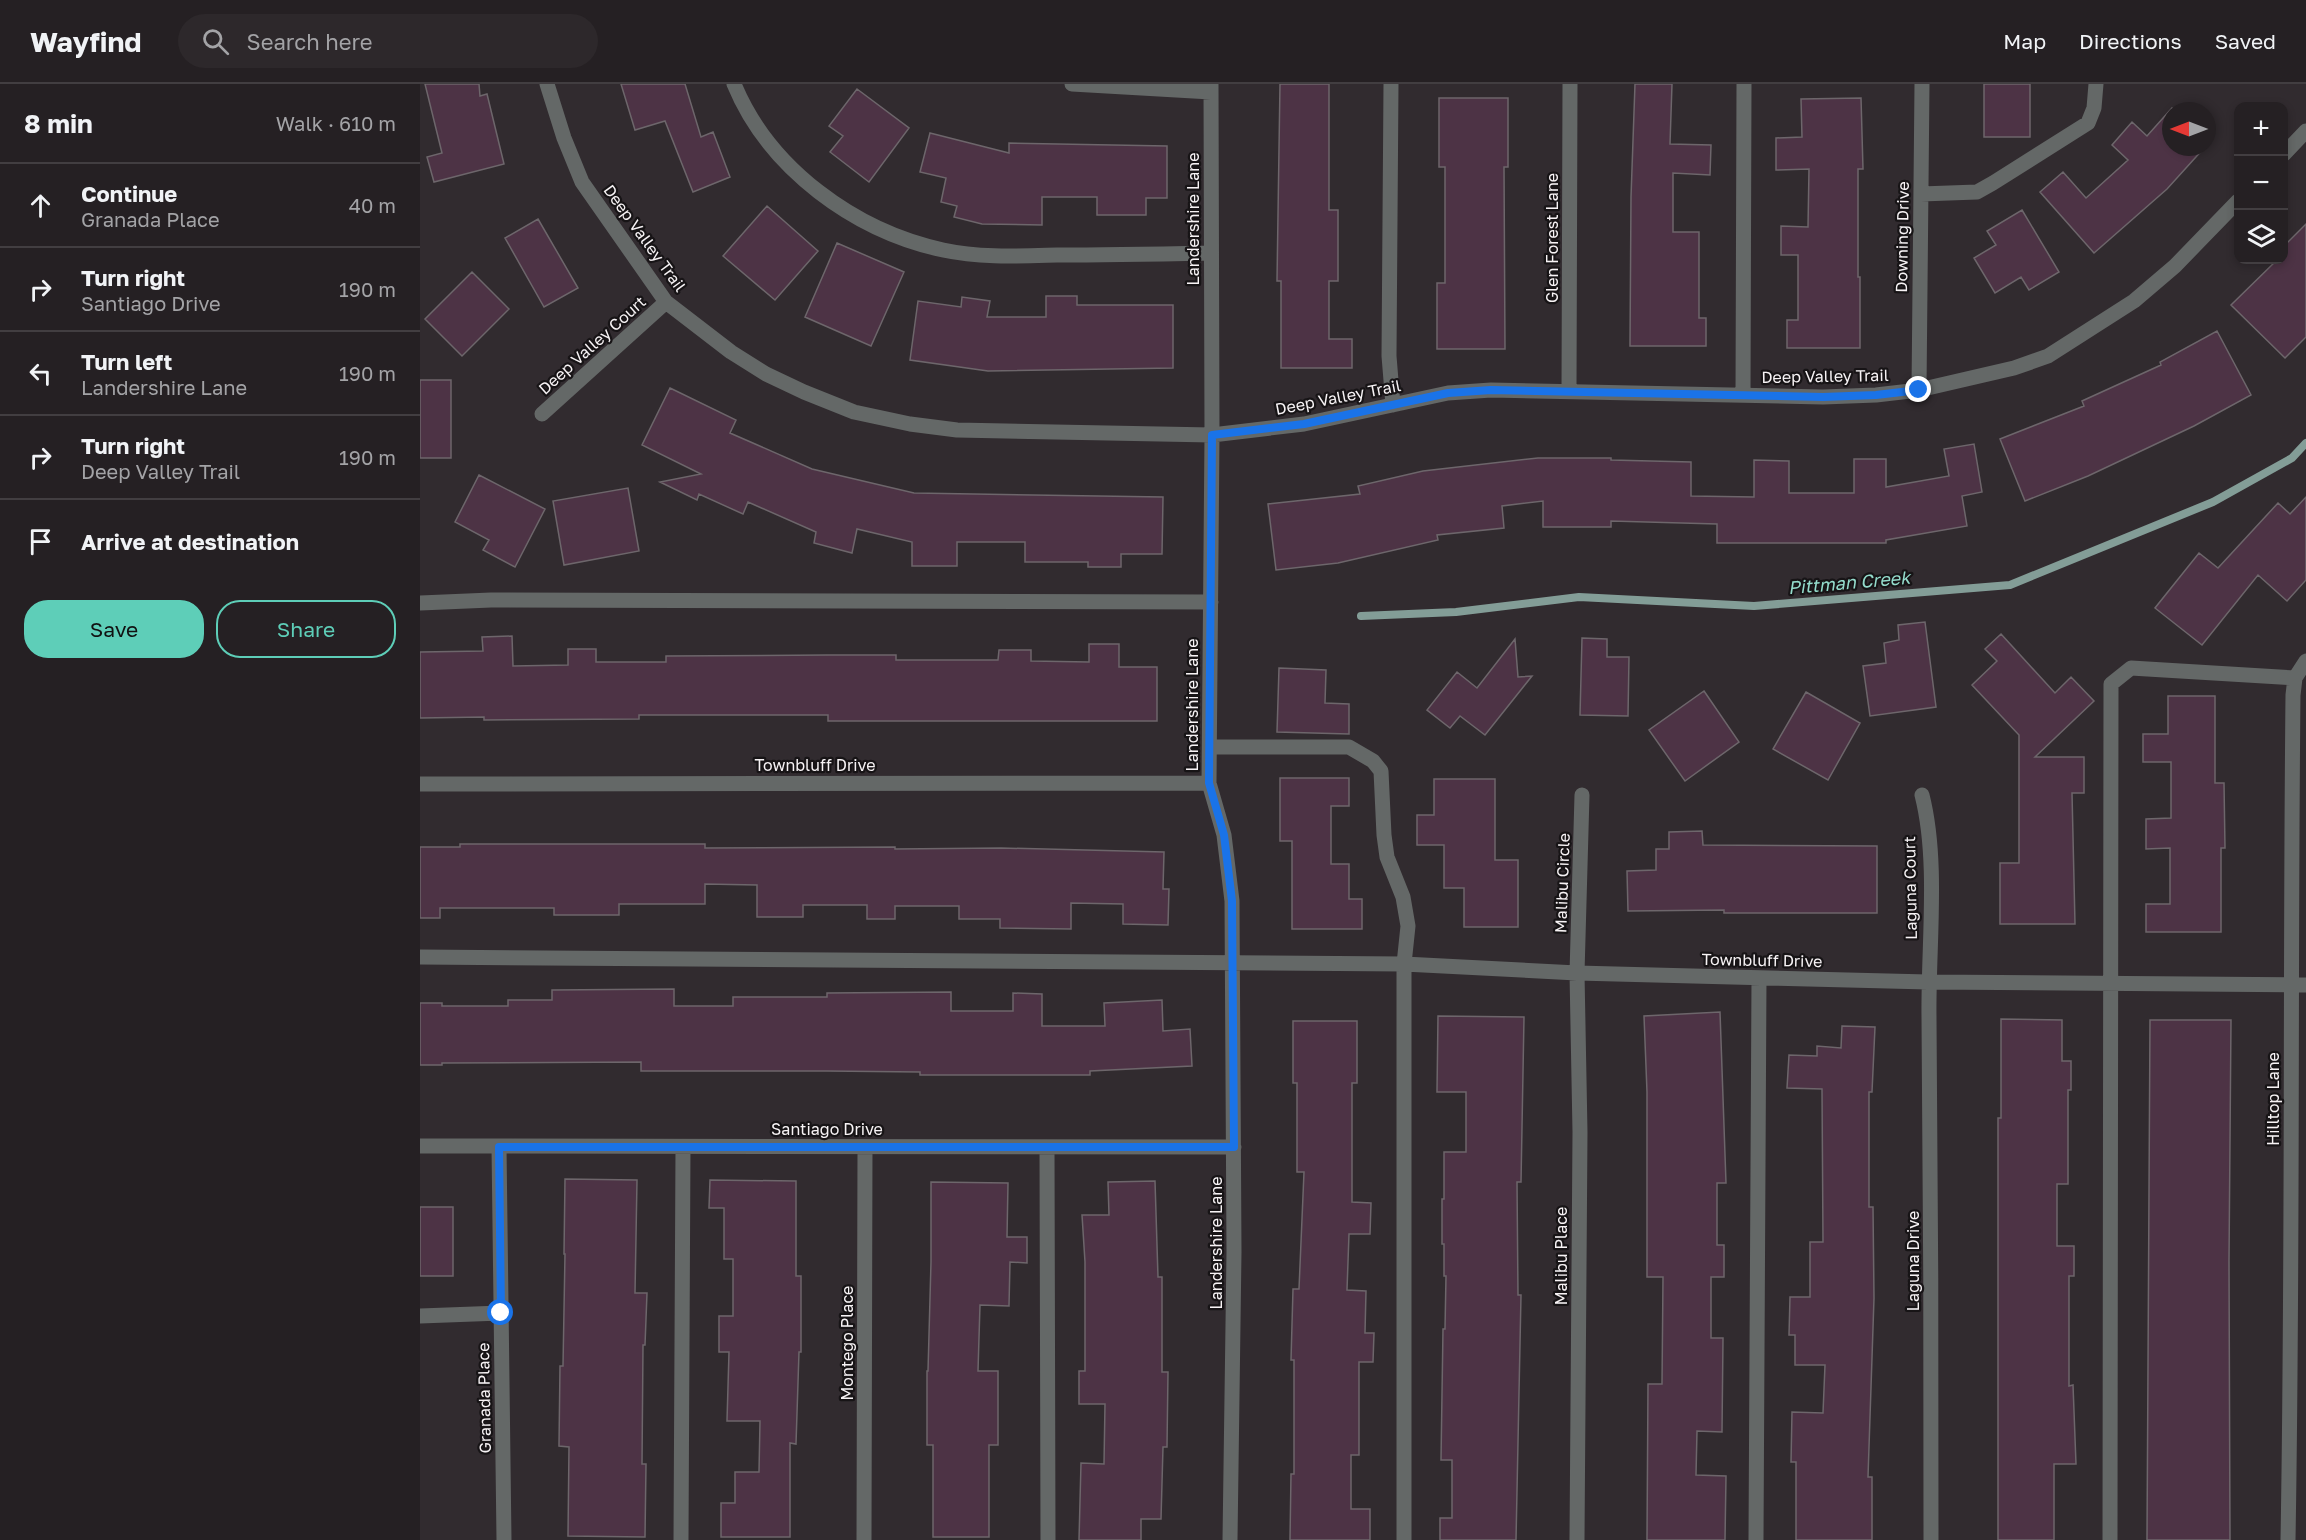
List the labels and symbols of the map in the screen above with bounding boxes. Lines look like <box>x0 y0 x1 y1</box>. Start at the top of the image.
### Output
north arrow <box>2162 102 2216 156</box>
street label: Landershire Lane <box>1183 153 1203 285</box>
street label: Glen Forest Lane <box>1542 173 1562 303</box>
street label: Deep Valley Trail <box>599 181 691 295</box>
street label: Downing Drive <box>1891 181 1913 293</box>
street label: Deep Valley Court <box>534 292 650 398</box>
street label: Deep Valley Trail <box>1761 365 1889 387</box>
street label: Deep Valley Trail <box>1274 375 1402 419</box>
route end <box>1905 376 1931 402</box>
water label: Pittman Creek <box>1787 566 1913 598</box>
street label: Landershire Lane <box>1182 639 1202 771</box>
street label: Townbluff Drive <box>755 755 875 775</box>
street label: Malibu Circle <box>1550 833 1574 933</box>
street label: Laguna Court <box>1899 836 1921 940</box>
street label: Townbluff Drive <box>1701 949 1823 971</box>
street label: Hilltop Lane <box>2263 1052 2283 1146</box>
street label: Santiago Drive <box>771 1119 883 1139</box>
street label: Landershire Lane <box>1206 1177 1226 1309</box>
street label: Malibu Place <box>1551 1207 1571 1305</box>
street label: Laguna Drive <box>1903 1211 1923 1311</box>
street label: Montego Place <box>837 1286 857 1400</box>
route start <box>487 1299 513 1325</box>
street label: Granada Place <box>473 1342 495 1454</box>

